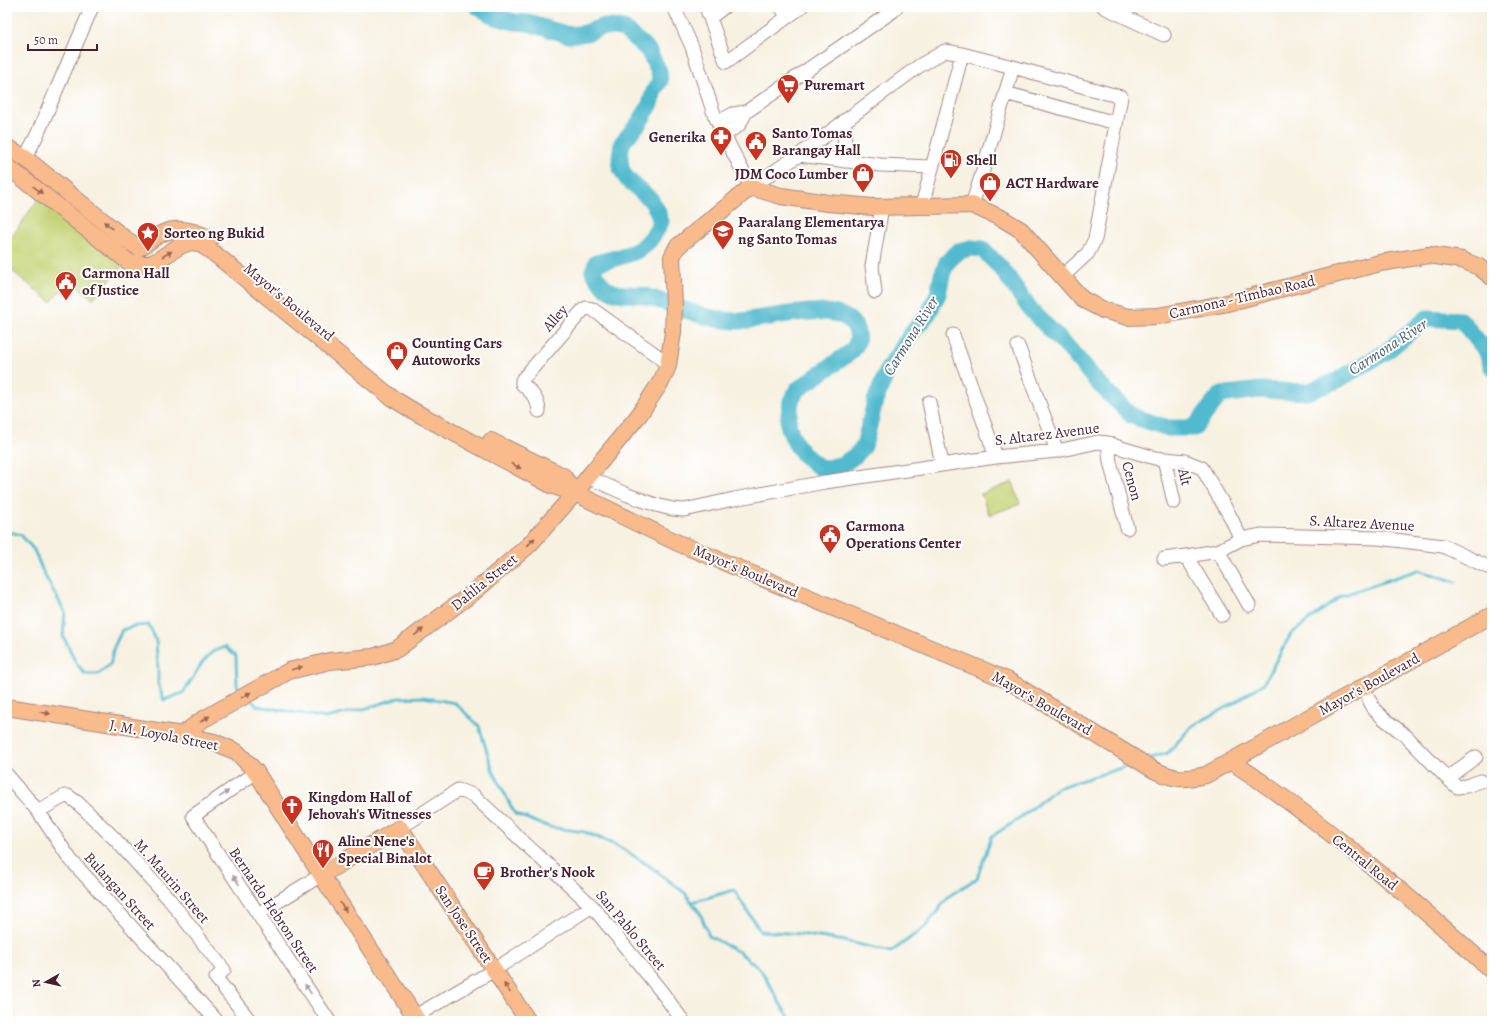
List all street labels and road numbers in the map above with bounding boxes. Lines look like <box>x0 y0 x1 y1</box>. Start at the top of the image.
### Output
street label: Mayor's Boulevard <box>240 258 339 346</box>
street label: Carmona - Timbao Road <box>1167 270 1318 324</box>
street label: Alley <box>537 300 572 336</box>
street label: S. Altarez Avenue <box>994 418 1101 450</box>
street label: Cenon <box>1117 459 1147 503</box>
street label: Alt <box>1173 465 1197 488</box>
street label: S. Altarez Avenue <box>1309 510 1415 536</box>
street label: Mayor's Boulevard <box>690 540 803 603</box>
street label: Dahlia Street <box>447 549 522 615</box>
street label: Mayor's Boulevard <box>1315 648 1424 720</box>
street label: Mayor's Boulevard <box>988 666 1096 740</box>
street label: J. M. Loyola Street <box>108 715 220 755</box>
street label: Central Road <box>1328 829 1403 895</box>
street label: M. Maurin Street <box>130 835 214 927</box>
street label: Bernardo Hebron Street <box>225 843 323 977</box>
street label: Bulangan Street <box>80 848 160 934</box>
street label: San Jose Street <box>430 881 498 967</box>
street label: San Pablo Street <box>591 885 671 975</box>

